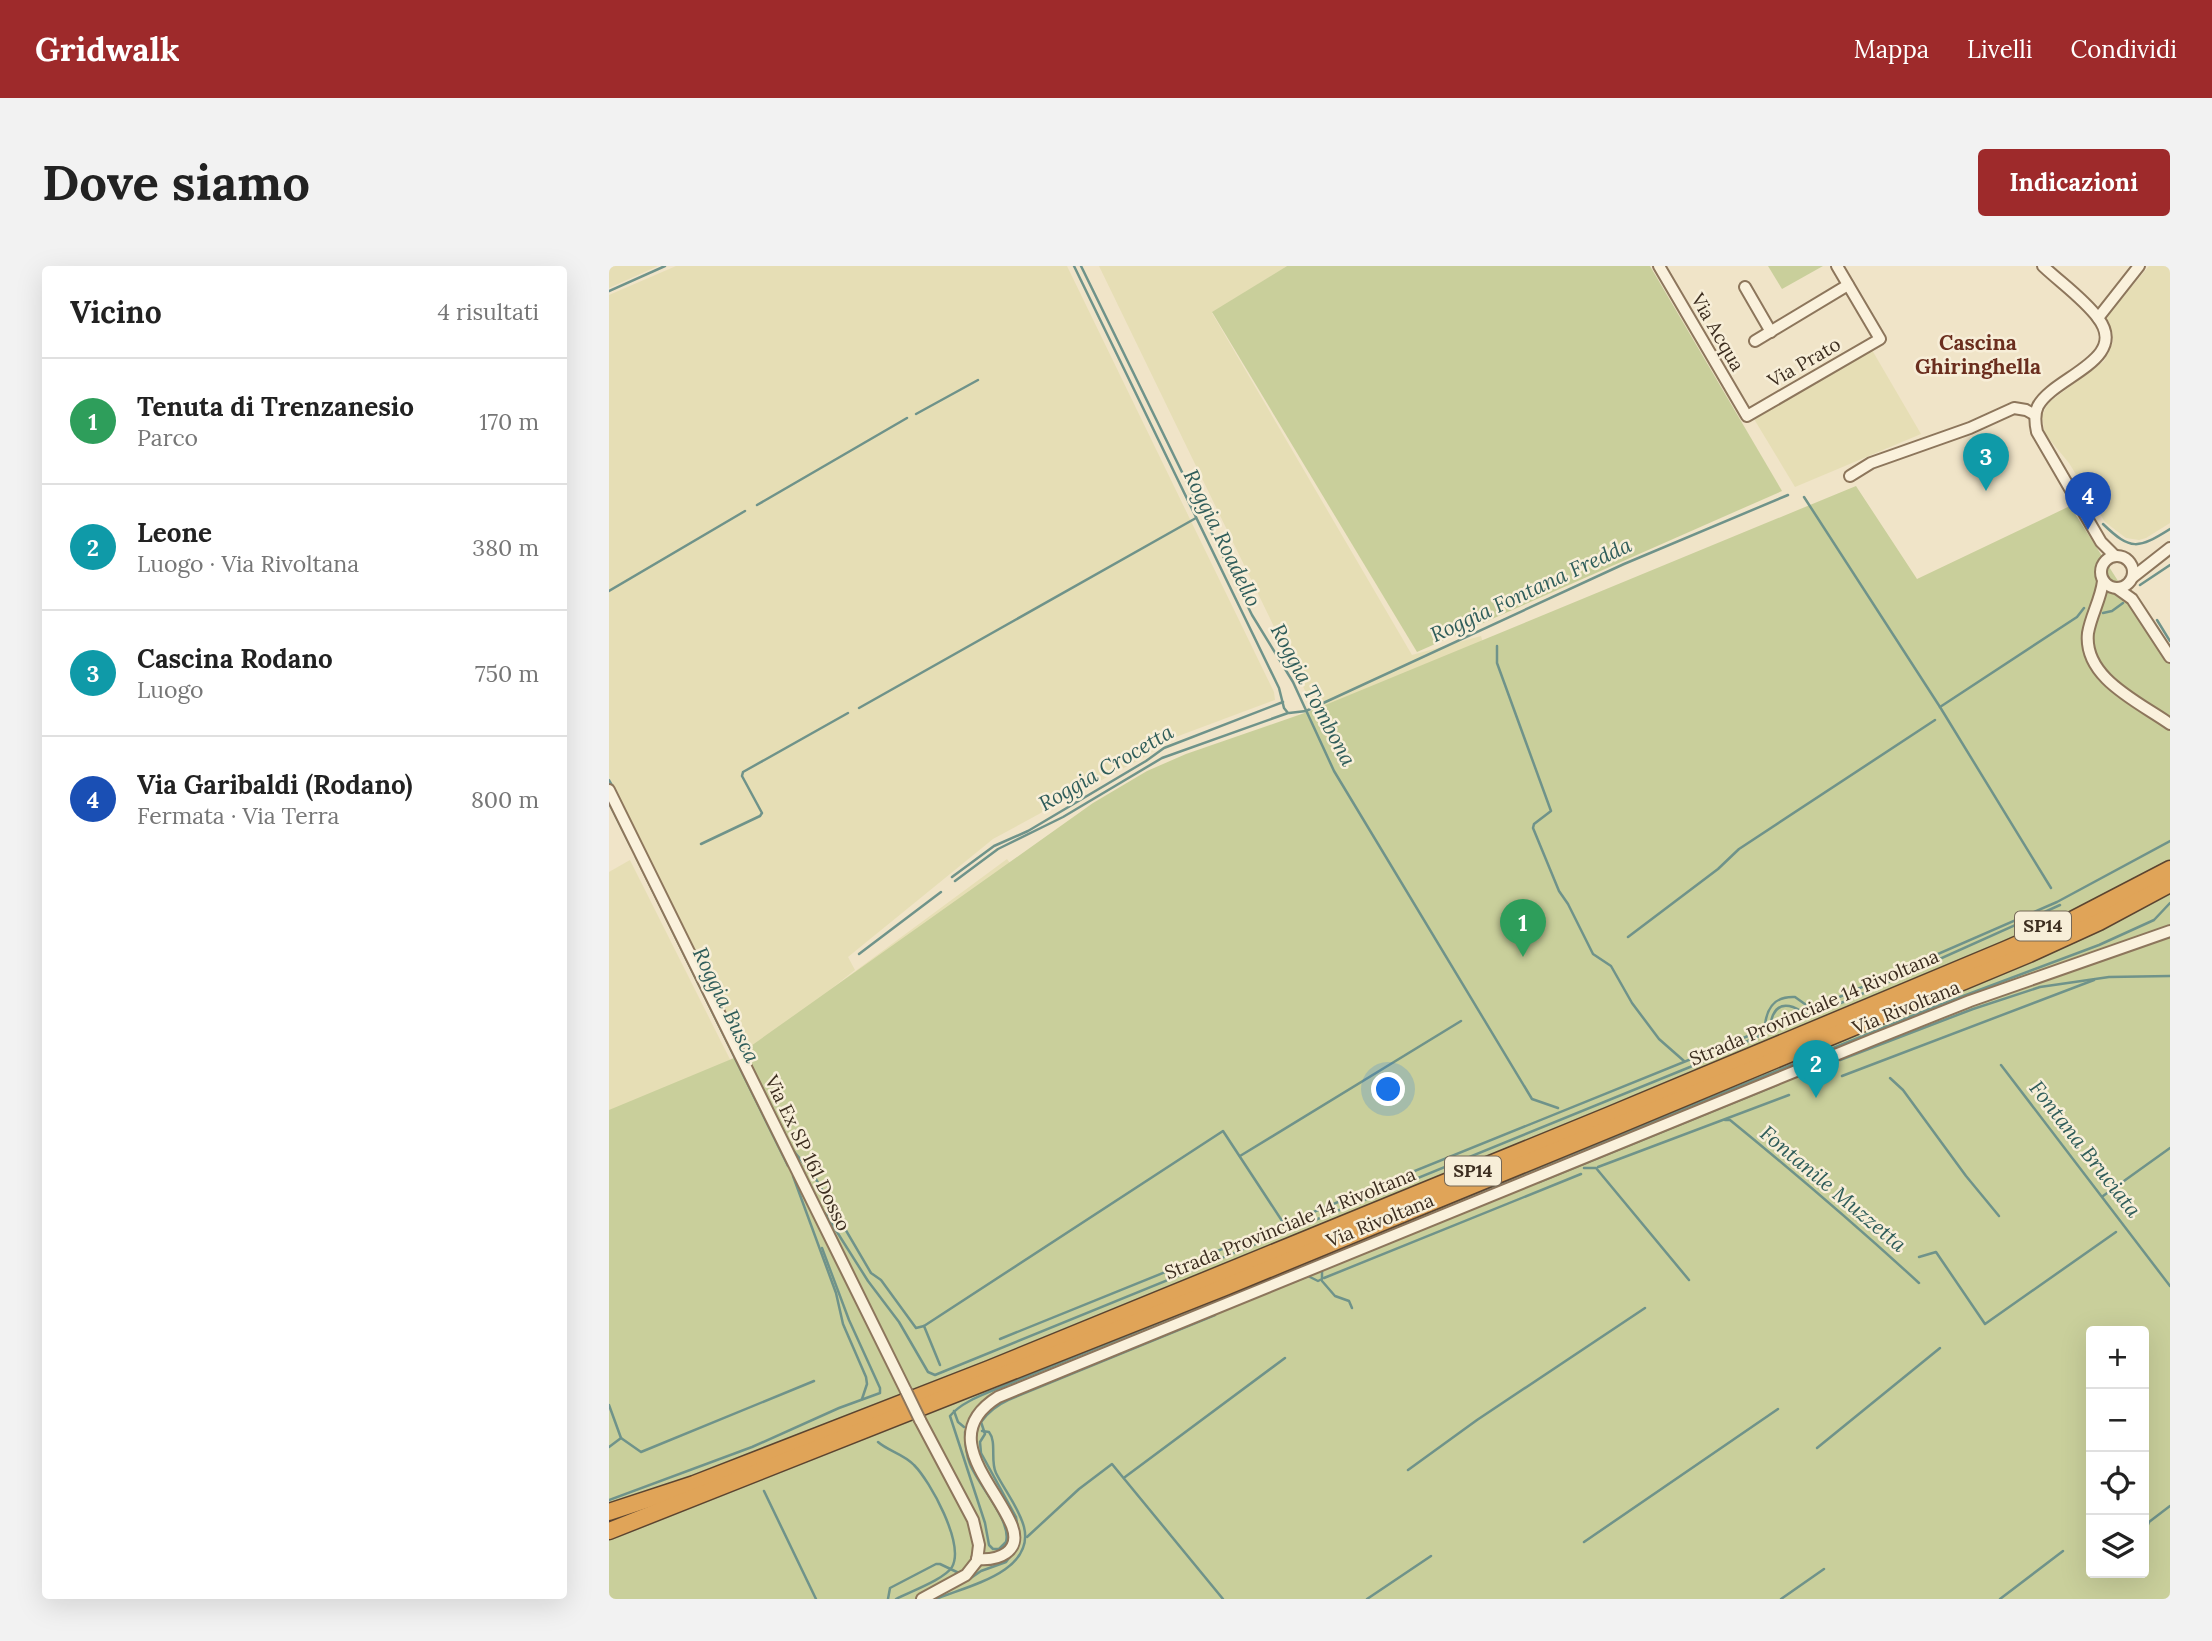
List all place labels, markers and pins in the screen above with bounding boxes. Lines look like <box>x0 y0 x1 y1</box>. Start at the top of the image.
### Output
pin: 3 <box>1963 433 2009 491</box>
pin: 4 <box>2065 472 2111 530</box>
pin: 1 <box>1500 899 1546 957</box>
pin: 2 <box>1793 1040 1839 1098</box>

